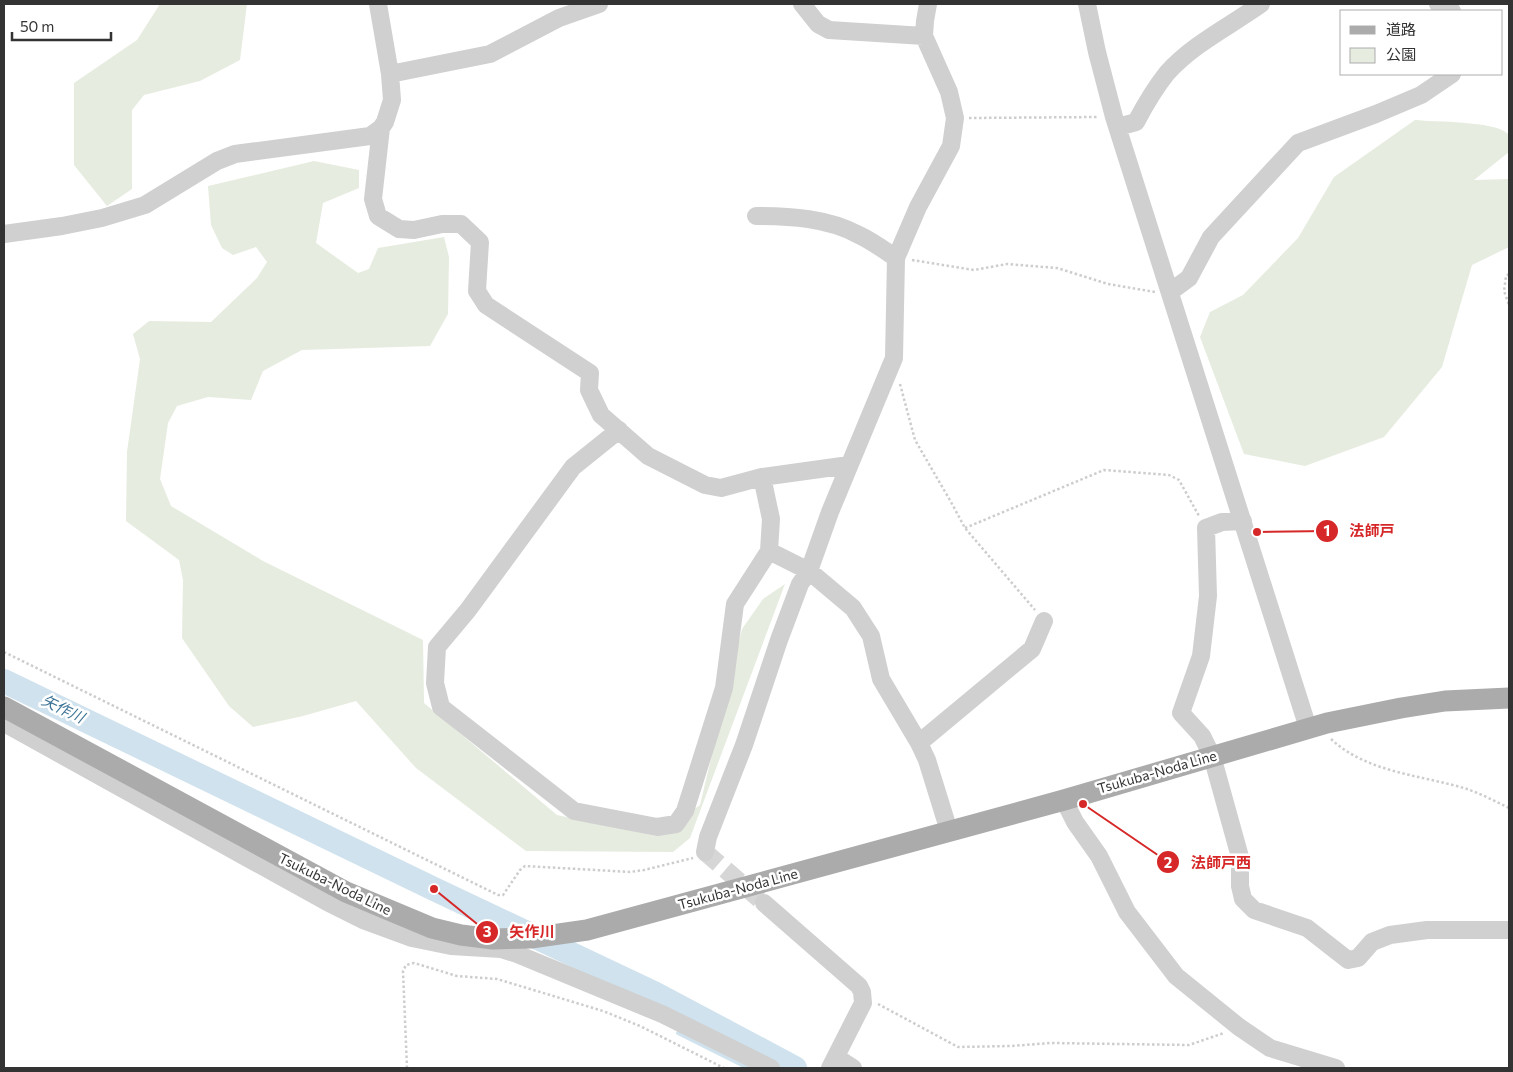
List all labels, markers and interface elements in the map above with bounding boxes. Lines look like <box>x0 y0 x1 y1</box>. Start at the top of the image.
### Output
scale bar <box>12 10 111 42</box>
legend <box>1340 10 1503 75</box>
text: 50 m <box>20 17 54 35</box>
text: 道路 <box>1386 20 1416 38</box>
text: 公園 <box>1386 45 1416 63</box>
callout: 法師戸 <box>1314 516 1404 546</box>
text: 1 <box>1324 521 1330 539</box>
text: 法師戸 <box>1349 521 1395 539</box>
water label: 矢作川 <box>39 690 89 727</box>
street label: Tsukuba-Noda Line <box>1095 746 1218 797</box>
callout: 法師戸西 <box>1156 847 1261 877</box>
street label: Tsukuba-Noda Line <box>276 849 394 918</box>
text: 2 <box>1164 853 1172 871</box>
text: 法師戸西 <box>1191 853 1251 871</box>
street label: Tsukuba-Noda Line <box>676 864 800 913</box>
callout: 矢作川 <box>475 917 565 947</box>
text: 3 <box>483 922 492 940</box>
text: 矢作川 <box>509 922 555 940</box>

